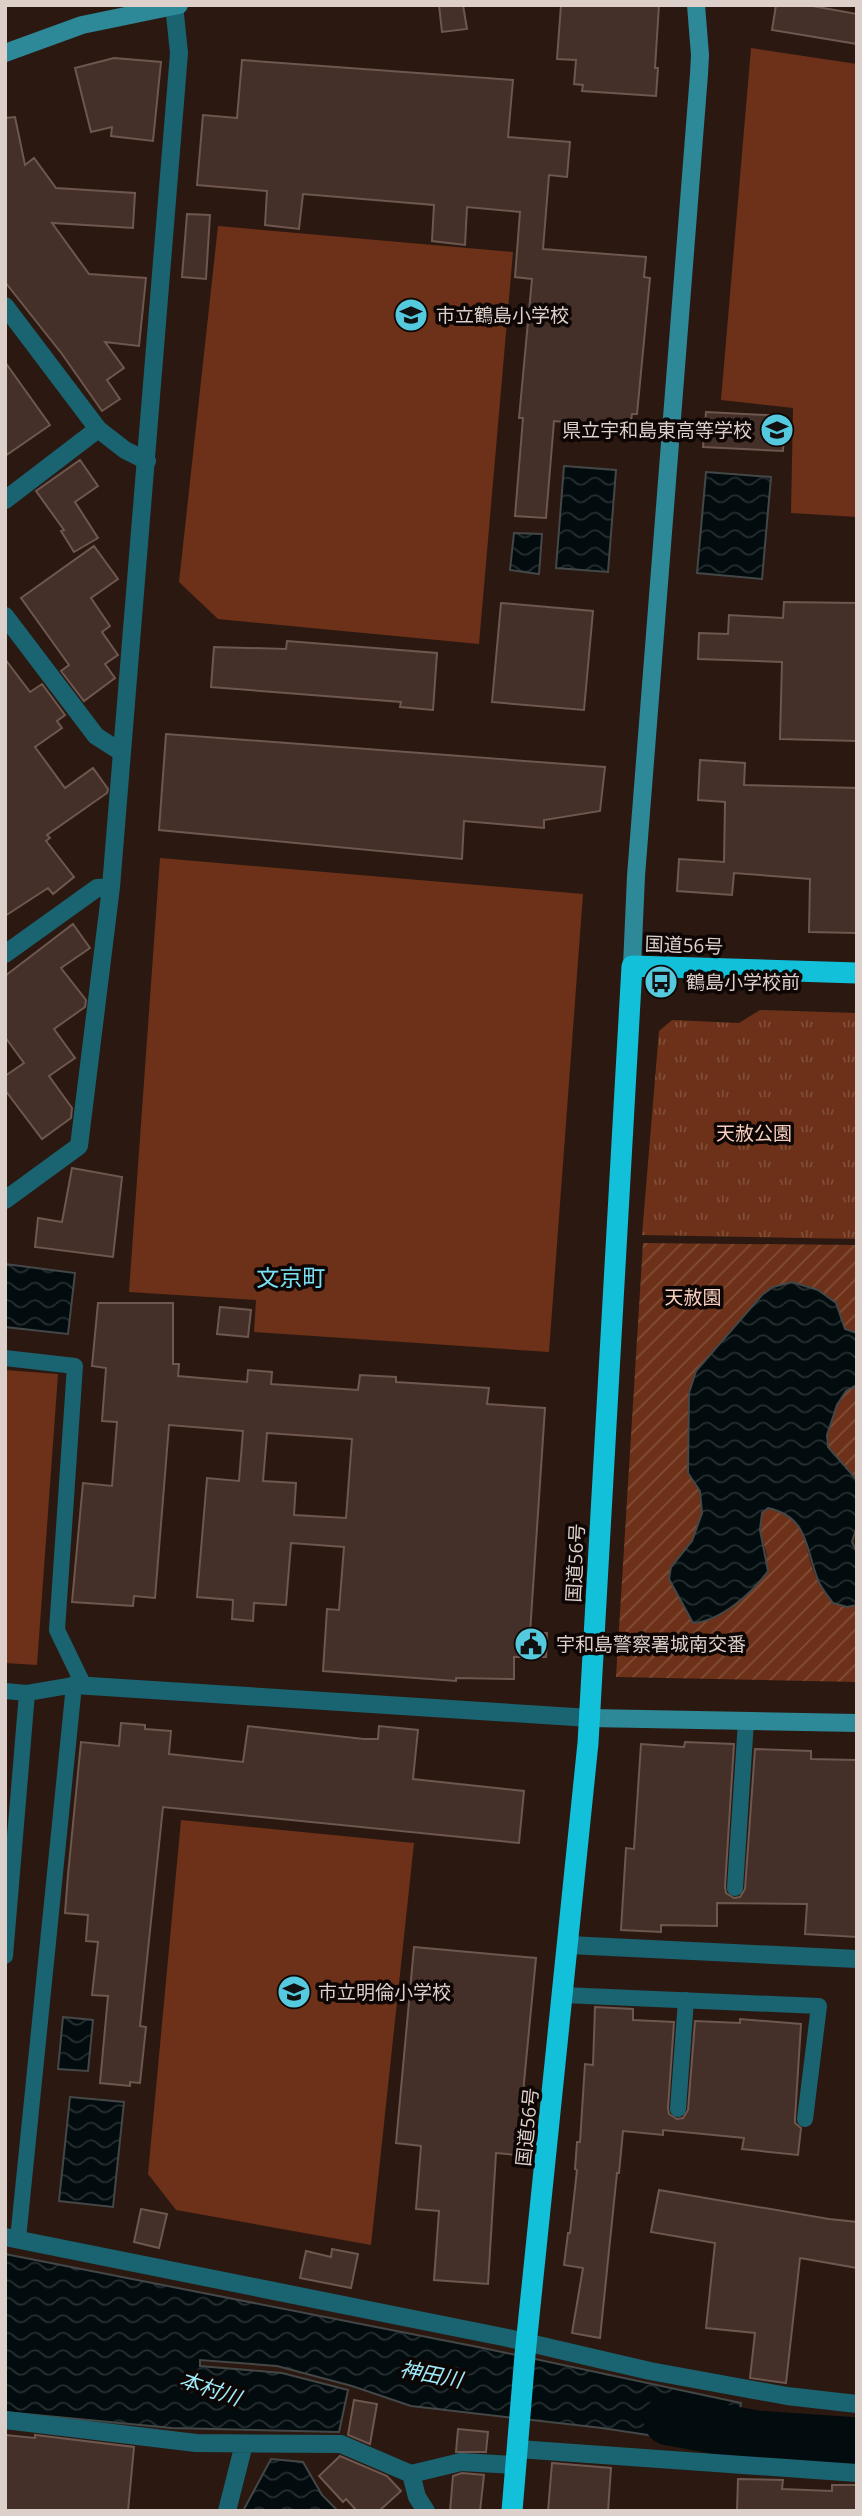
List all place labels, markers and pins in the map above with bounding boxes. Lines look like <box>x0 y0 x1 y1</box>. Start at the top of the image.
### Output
school or university icon: 市立鶴島小学校 <box>392 296 430 334</box>
place label: 市立鶴島小学校 <box>436 302 569 328</box>
school or university icon: 県立宇和島東高等学校 <box>758 411 796 449</box>
place label: 県立宇和島東高等学校 <box>562 417 752 443</box>
bus stop icon: 鶴島小学校前 <box>642 963 680 1001</box>
place label: 鶴島小学校前 <box>686 969 800 995</box>
public building icon: 宇和島警察署城南交番 <box>512 1625 550 1663</box>
place label: 宇和島警察署城南交番 <box>556 1631 746 1657</box>
school or university icon: 市立明倫小学校 <box>275 1973 313 2011</box>
place label: 市立明倫小学校 <box>318 1979 451 2005</box>

